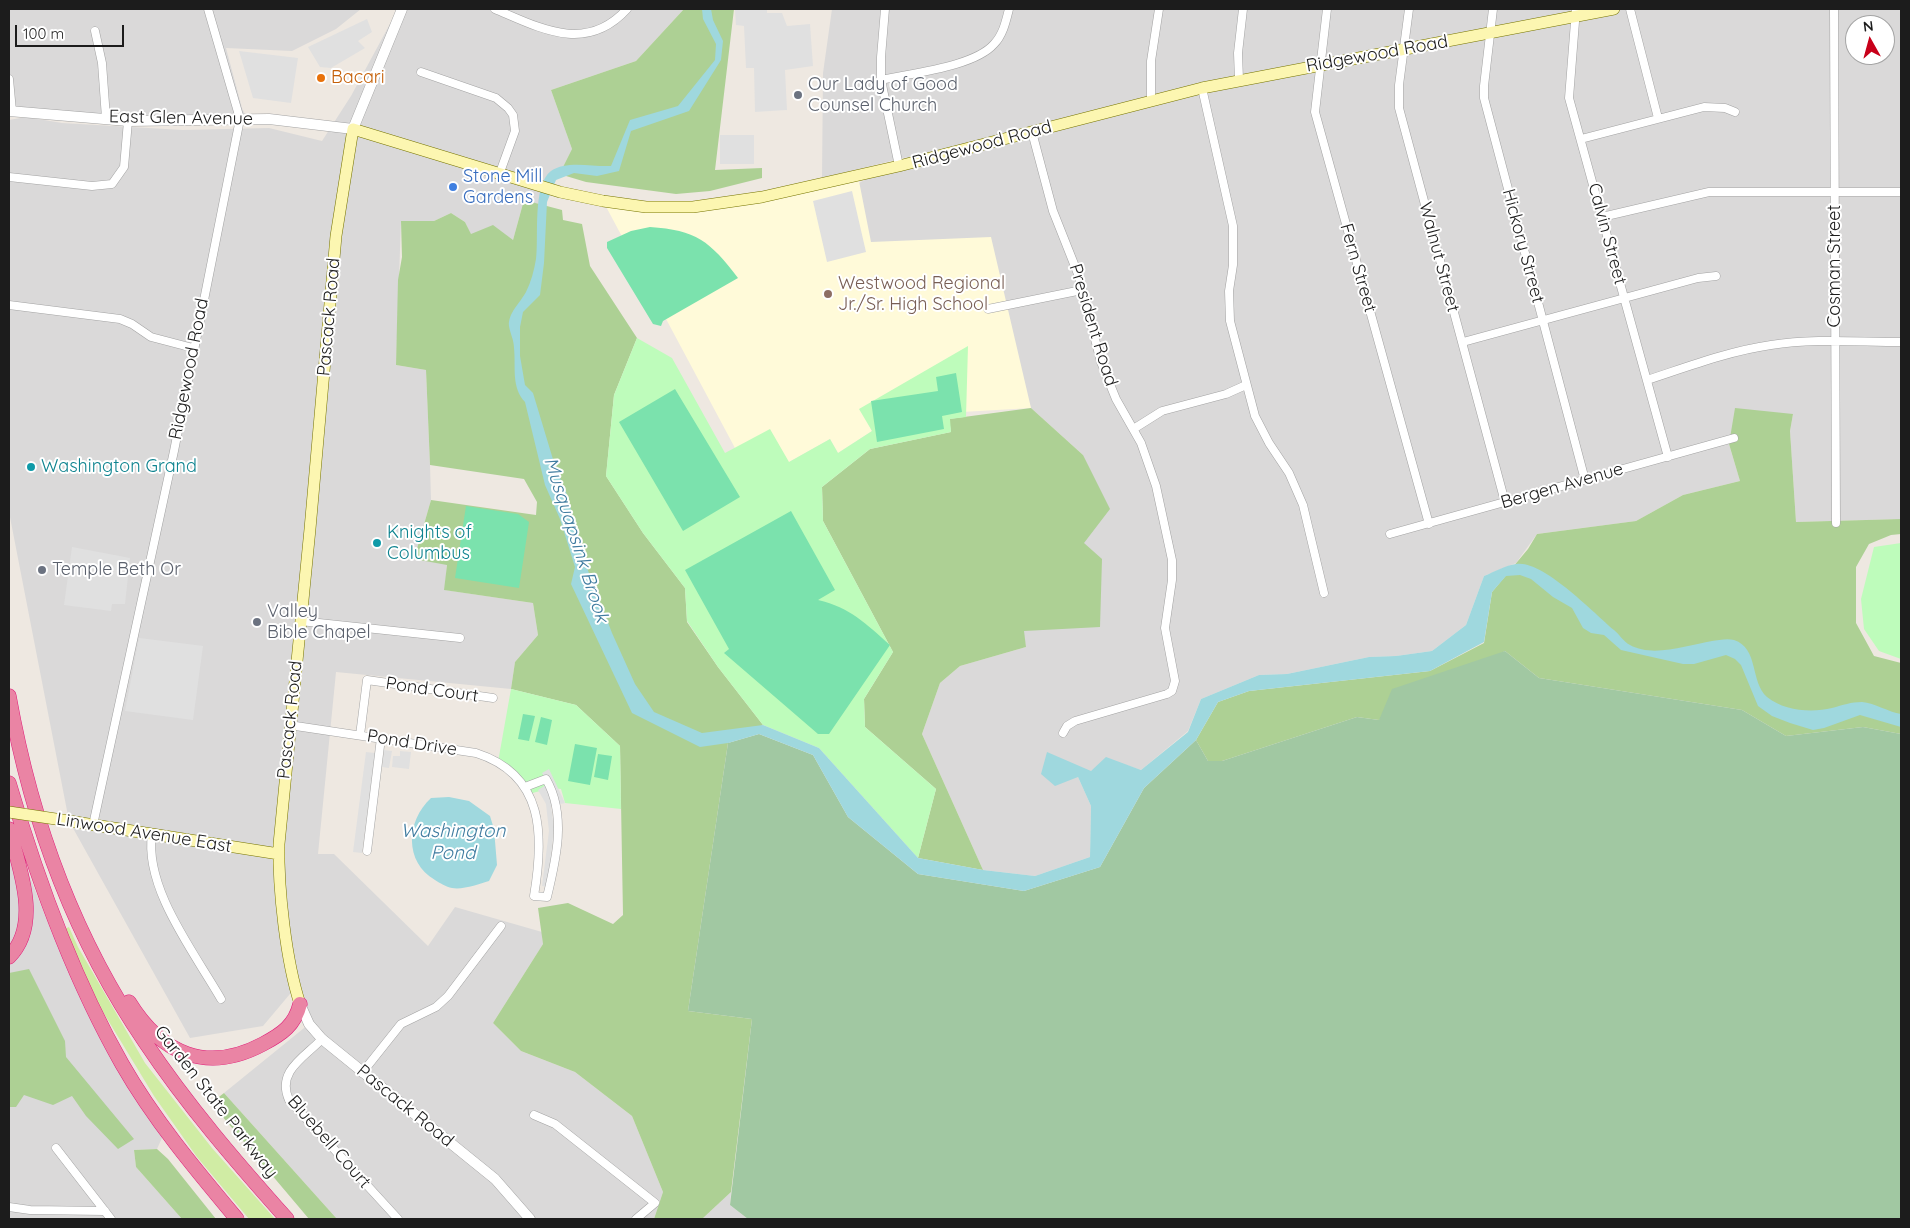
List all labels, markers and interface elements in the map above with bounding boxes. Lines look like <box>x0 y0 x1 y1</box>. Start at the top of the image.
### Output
scale bar <box>18 15 126 47</box>
north arrow <box>1845 15 1895 65</box>
text: N <box>1862 17 1874 36</box>
text: 100 m <box>23 24 64 43</box>
street label: Ridgewood Road <box>1304 31 1450 77</box>
place label: Bacari <box>331 67 385 89</box>
marker: Bacari <box>315 72 327 84</box>
place label: Our Lady of Good Counsel Church <box>808 74 958 116</box>
marker: Our Lady of Good Counsel Church <box>792 89 804 101</box>
street label: East Glen Avenue <box>109 106 253 130</box>
street label: Ridgewood Road <box>910 116 1054 174</box>
place label: Stone Mill Gardens <box>463 166 543 208</box>
marker: Stone Mill Gardens <box>447 181 459 193</box>
street label: Calvin Street <box>1583 181 1631 287</box>
street label: Hickory Street <box>1497 186 1549 306</box>
street label: Walnut Street <box>1414 200 1464 314</box>
street label: Cosman Street <box>1824 205 1846 327</box>
street label: Fern Street <box>1335 221 1381 315</box>
street label: Pascack Road <box>313 257 345 377</box>
street label: President Road <box>1064 261 1122 389</box>
place label: Westwood Regional Jr./Sr. High School <box>838 273 1005 316</box>
marker: Westwood Regional Jr./Sr. High School <box>822 288 834 300</box>
street label: Ridgewood Road <box>165 296 213 442</box>
water label: Musquapsink Brook <box>539 454 613 626</box>
place label: Washington Grand <box>41 456 197 478</box>
street label: Bergen Avenue <box>1498 458 1626 514</box>
marker: Washington Grand <box>25 461 37 473</box>
place label: Knights of Columbus <box>387 522 472 564</box>
marker: Knights of Columbus <box>371 537 383 549</box>
place label: Temple Beth Or <box>52 559 181 581</box>
marker: Temple Beth Or <box>36 564 48 576</box>
place label: Valley Bible Chapel <box>267 601 371 644</box>
marker: Valley Bible Chapel <box>251 616 263 628</box>
street label: Pascack Road <box>273 660 307 780</box>
street label: Pond Court <box>384 673 480 707</box>
street label: Pond Drive <box>365 725 459 761</box>
street label: Linwood Avenue East <box>55 808 233 858</box>
water label: Washington Pond <box>400 820 506 864</box>
street label: Garden State Parkway <box>150 1021 282 1183</box>
street label: Pascack Road <box>352 1060 458 1152</box>
street label: Bluebell Court <box>283 1091 375 1193</box>

